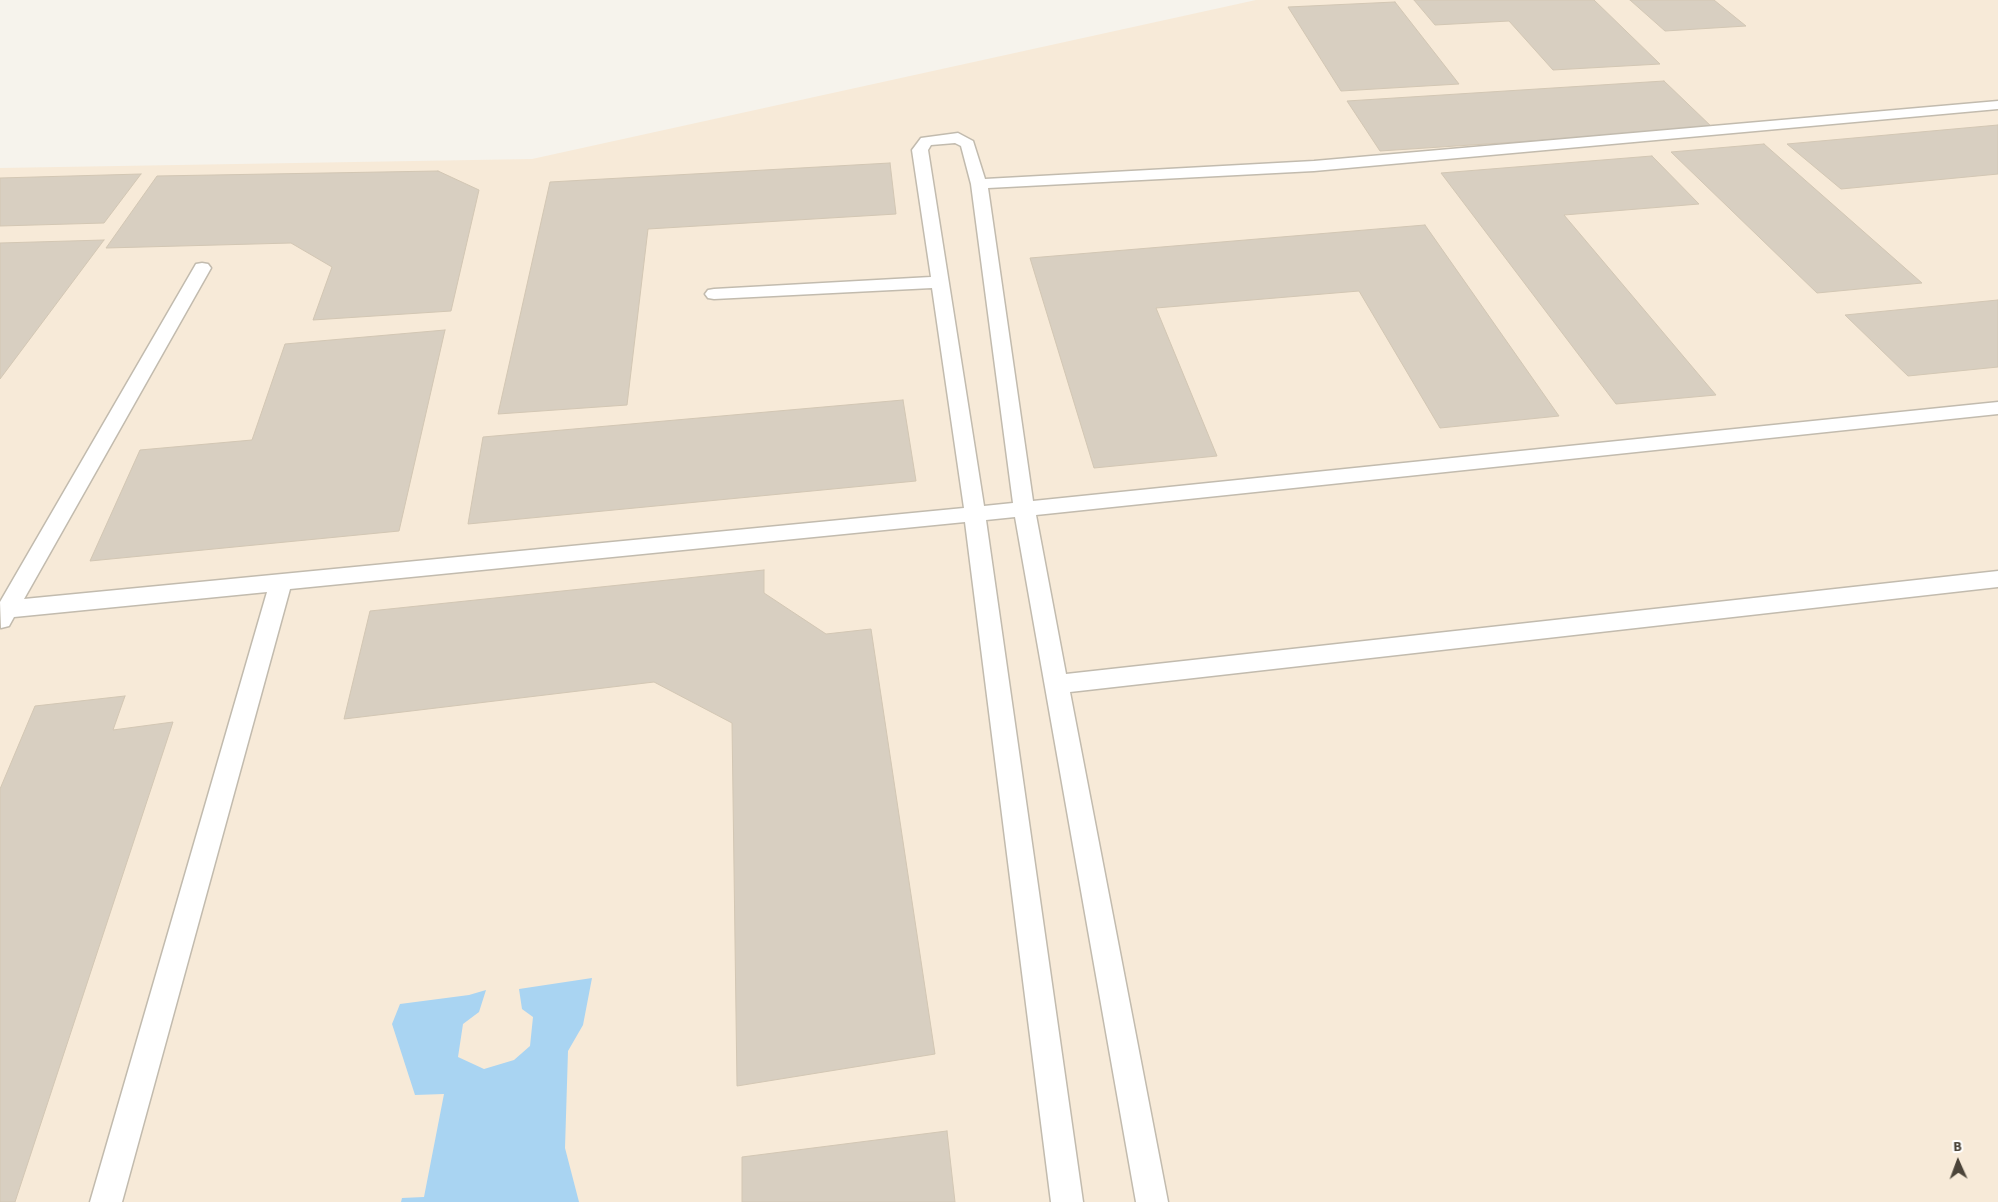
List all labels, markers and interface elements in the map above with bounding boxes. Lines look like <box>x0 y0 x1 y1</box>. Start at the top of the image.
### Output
north arrow <box>1933 1137 1983 1187</box>
text: B <box>1953 1138 1962 1155</box>

